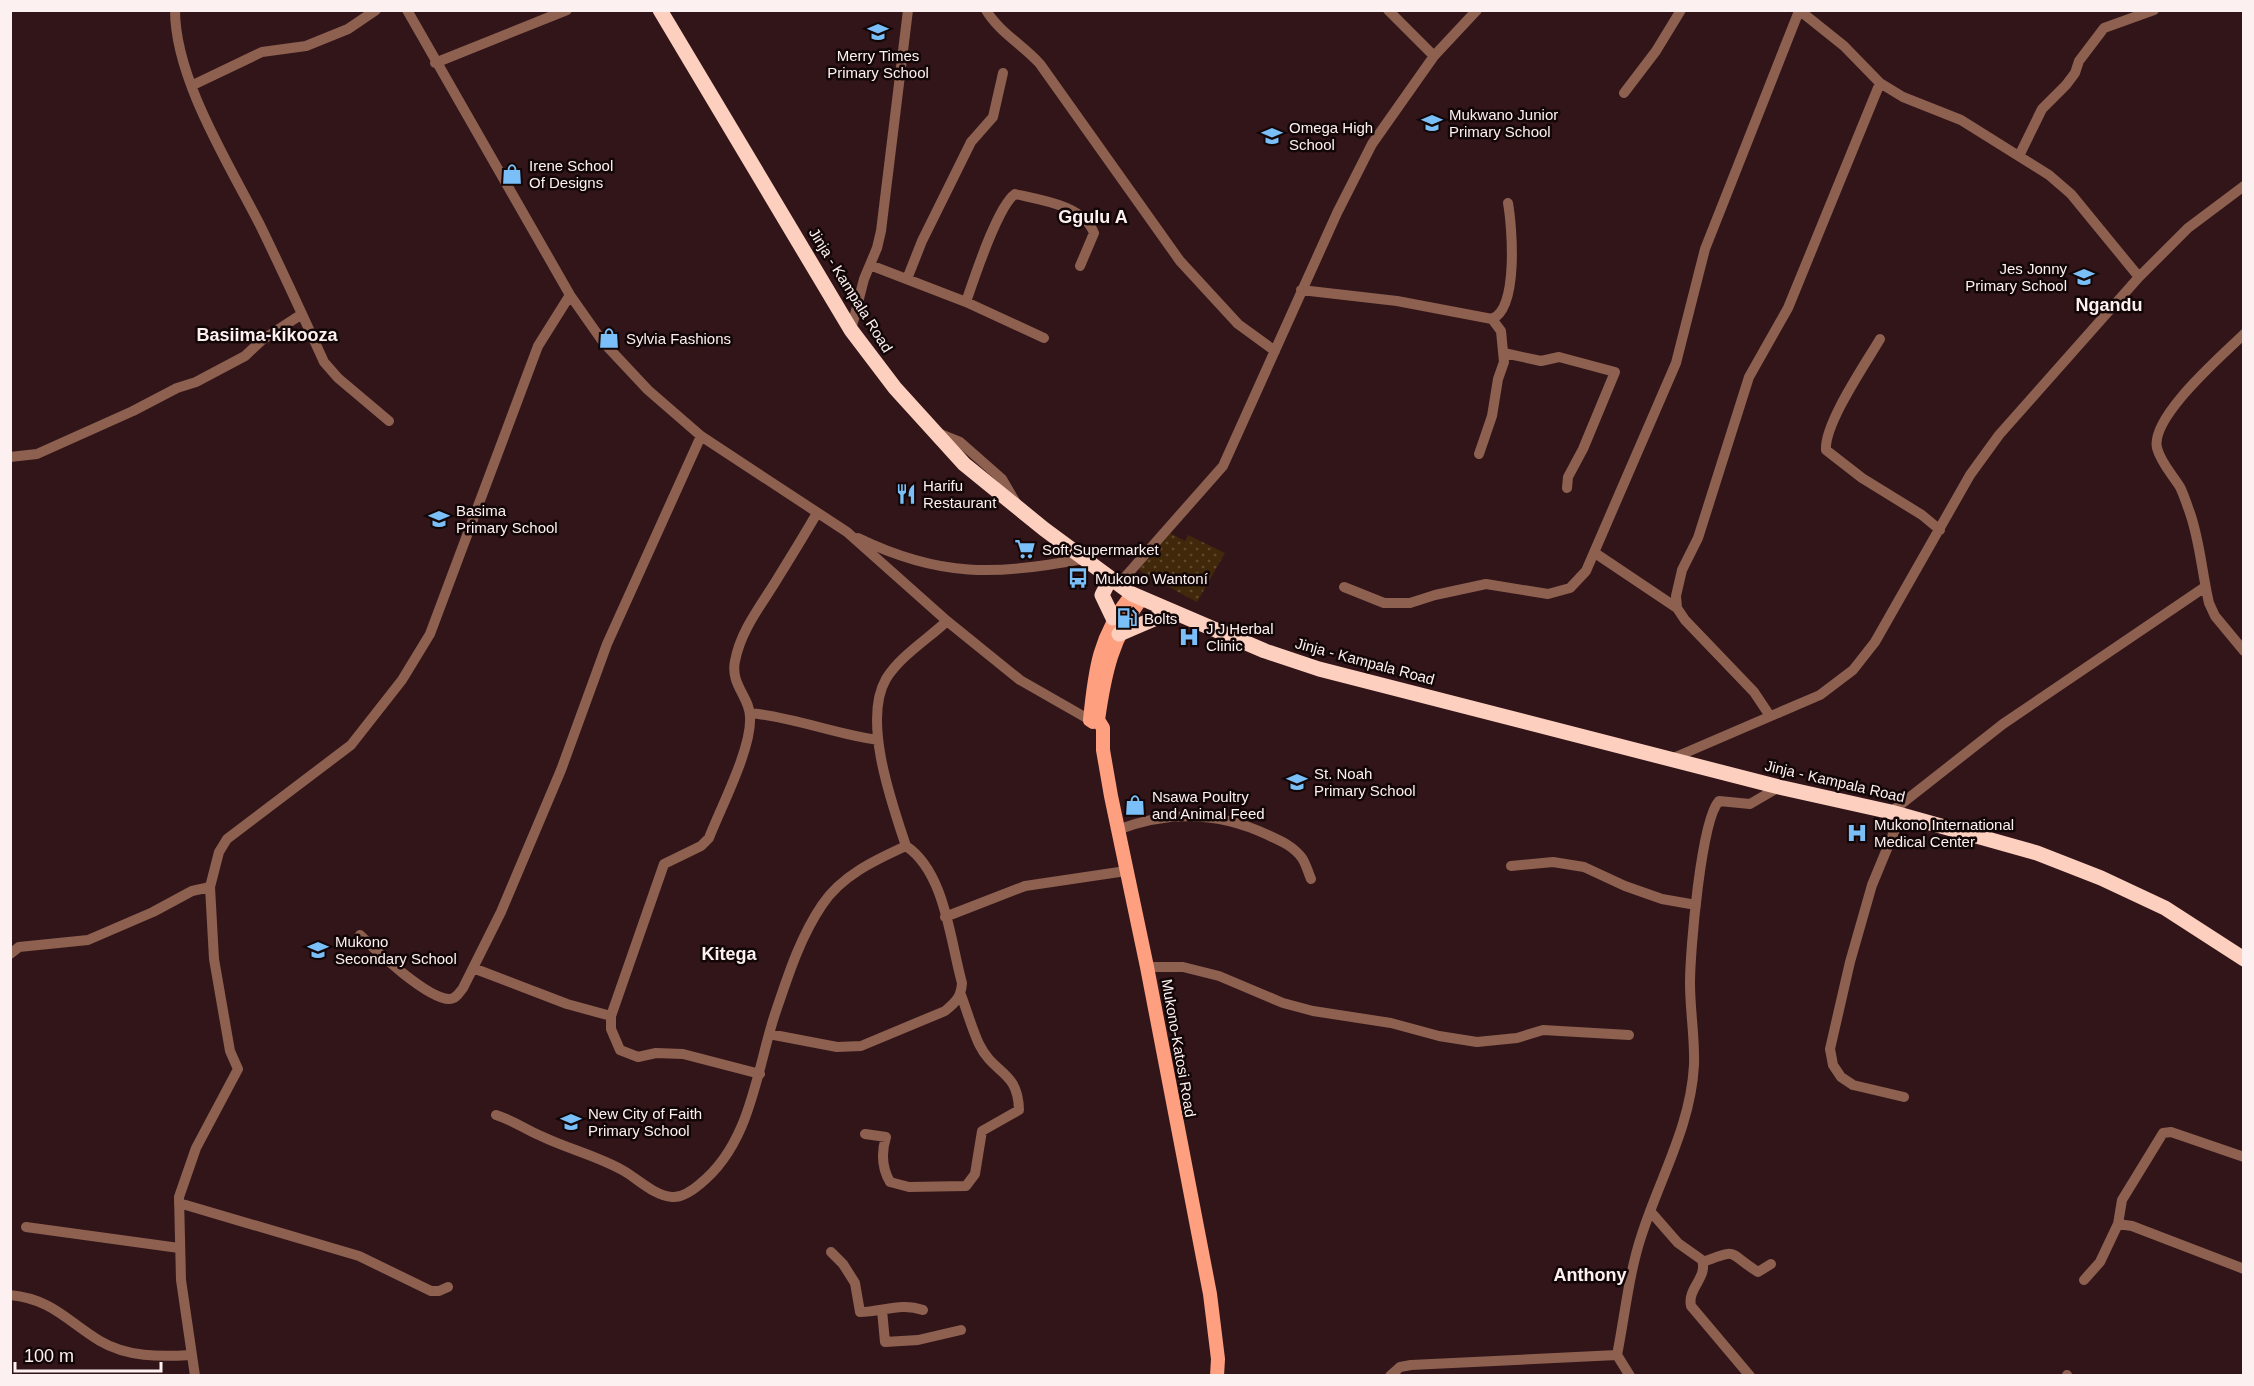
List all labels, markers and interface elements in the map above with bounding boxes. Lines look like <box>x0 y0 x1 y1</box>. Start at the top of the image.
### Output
school or university icon: Merry Times Primary School <box>866 20 890 44</box>
place label: Merry Times Primary School <box>827 47 929 81</box>
place label: Mukwano Junior Primary School <box>1449 106 1558 140</box>
school or university icon: Mukwano Junior Primary School <box>1420 111 1444 135</box>
place label: Omega High School <box>1289 119 1373 153</box>
school or university icon: Omega High School <box>1260 124 1284 148</box>
place label: Irene School Of Designs <box>529 157 613 191</box>
shop icon: Irene School Of Designs <box>500 162 524 186</box>
district label: Ggulu A <box>1058 207 1128 227</box>
street label: Jinja - Kampala Road <box>806 225 896 355</box>
place label: Jes Jonny Primary School <box>1965 260 2067 294</box>
school or university icon: Jes Jonny Primary School <box>2072 265 2096 289</box>
district label: Ngandu <box>2076 295 2143 315</box>
district label: Basiima-kikooza <box>196 325 339 345</box>
shop icon: Sylvia Fashions <box>597 326 621 350</box>
place label: Sylvia Fashions <box>626 330 731 347</box>
place label: Harifu Restaurant <box>923 477 997 511</box>
restaurant icon: Harifu Restaurant <box>894 482 918 506</box>
place label: Basima Primary School <box>456 502 558 536</box>
school or university icon: Basima Primary School <box>427 507 451 531</box>
supermarket icon: Soft Supermarket <box>1013 537 1037 561</box>
place label: Soft Supermarket <box>1042 541 1160 558</box>
bus stop icon: Mukono Wantoní <box>1066 566 1090 590</box>
place label: Mukono Wantoní <box>1095 570 1209 587</box>
fuel station icon: Bolts <box>1115 606 1139 630</box>
place label: Bolts <box>1144 610 1177 627</box>
place label: J J Herbal Clinic <box>1206 620 1274 654</box>
hospital icon: J J Herbal Clinic <box>1177 625 1201 649</box>
street label: Jinja - Kampala Road <box>1294 634 1436 688</box>
street label: Jinja - Kampala Road <box>1763 757 1907 805</box>
place label: St. Noah Primary School <box>1314 765 1416 799</box>
school or university icon: St. Noah Primary School <box>1285 770 1309 794</box>
place label: Nsawa Poultry and Animal Feed <box>1152 788 1265 822</box>
shop icon: Nsawa Poultry and Animal Feed <box>1123 793 1147 817</box>
place label: Mukono International Medical Center <box>1874 816 2014 850</box>
hospital icon: Mukono International Medical Center <box>1845 821 1869 845</box>
place label: Mukono Secondary School <box>335 933 457 967</box>
school or university icon: Mukono Secondary School <box>306 938 330 962</box>
district label: Kitega <box>701 944 757 964</box>
street label: Mukono-Katosi Road <box>1158 978 1200 1118</box>
place label: New City of Faith Primary School <box>588 1105 702 1139</box>
school or university icon: New City of Faith Primary School <box>559 1110 583 1134</box>
district label: Anthony <box>1554 1265 1626 1285</box>
scale bar <box>15 1335 160 1373</box>
text: 100 m <box>24 1346 74 1366</box>

